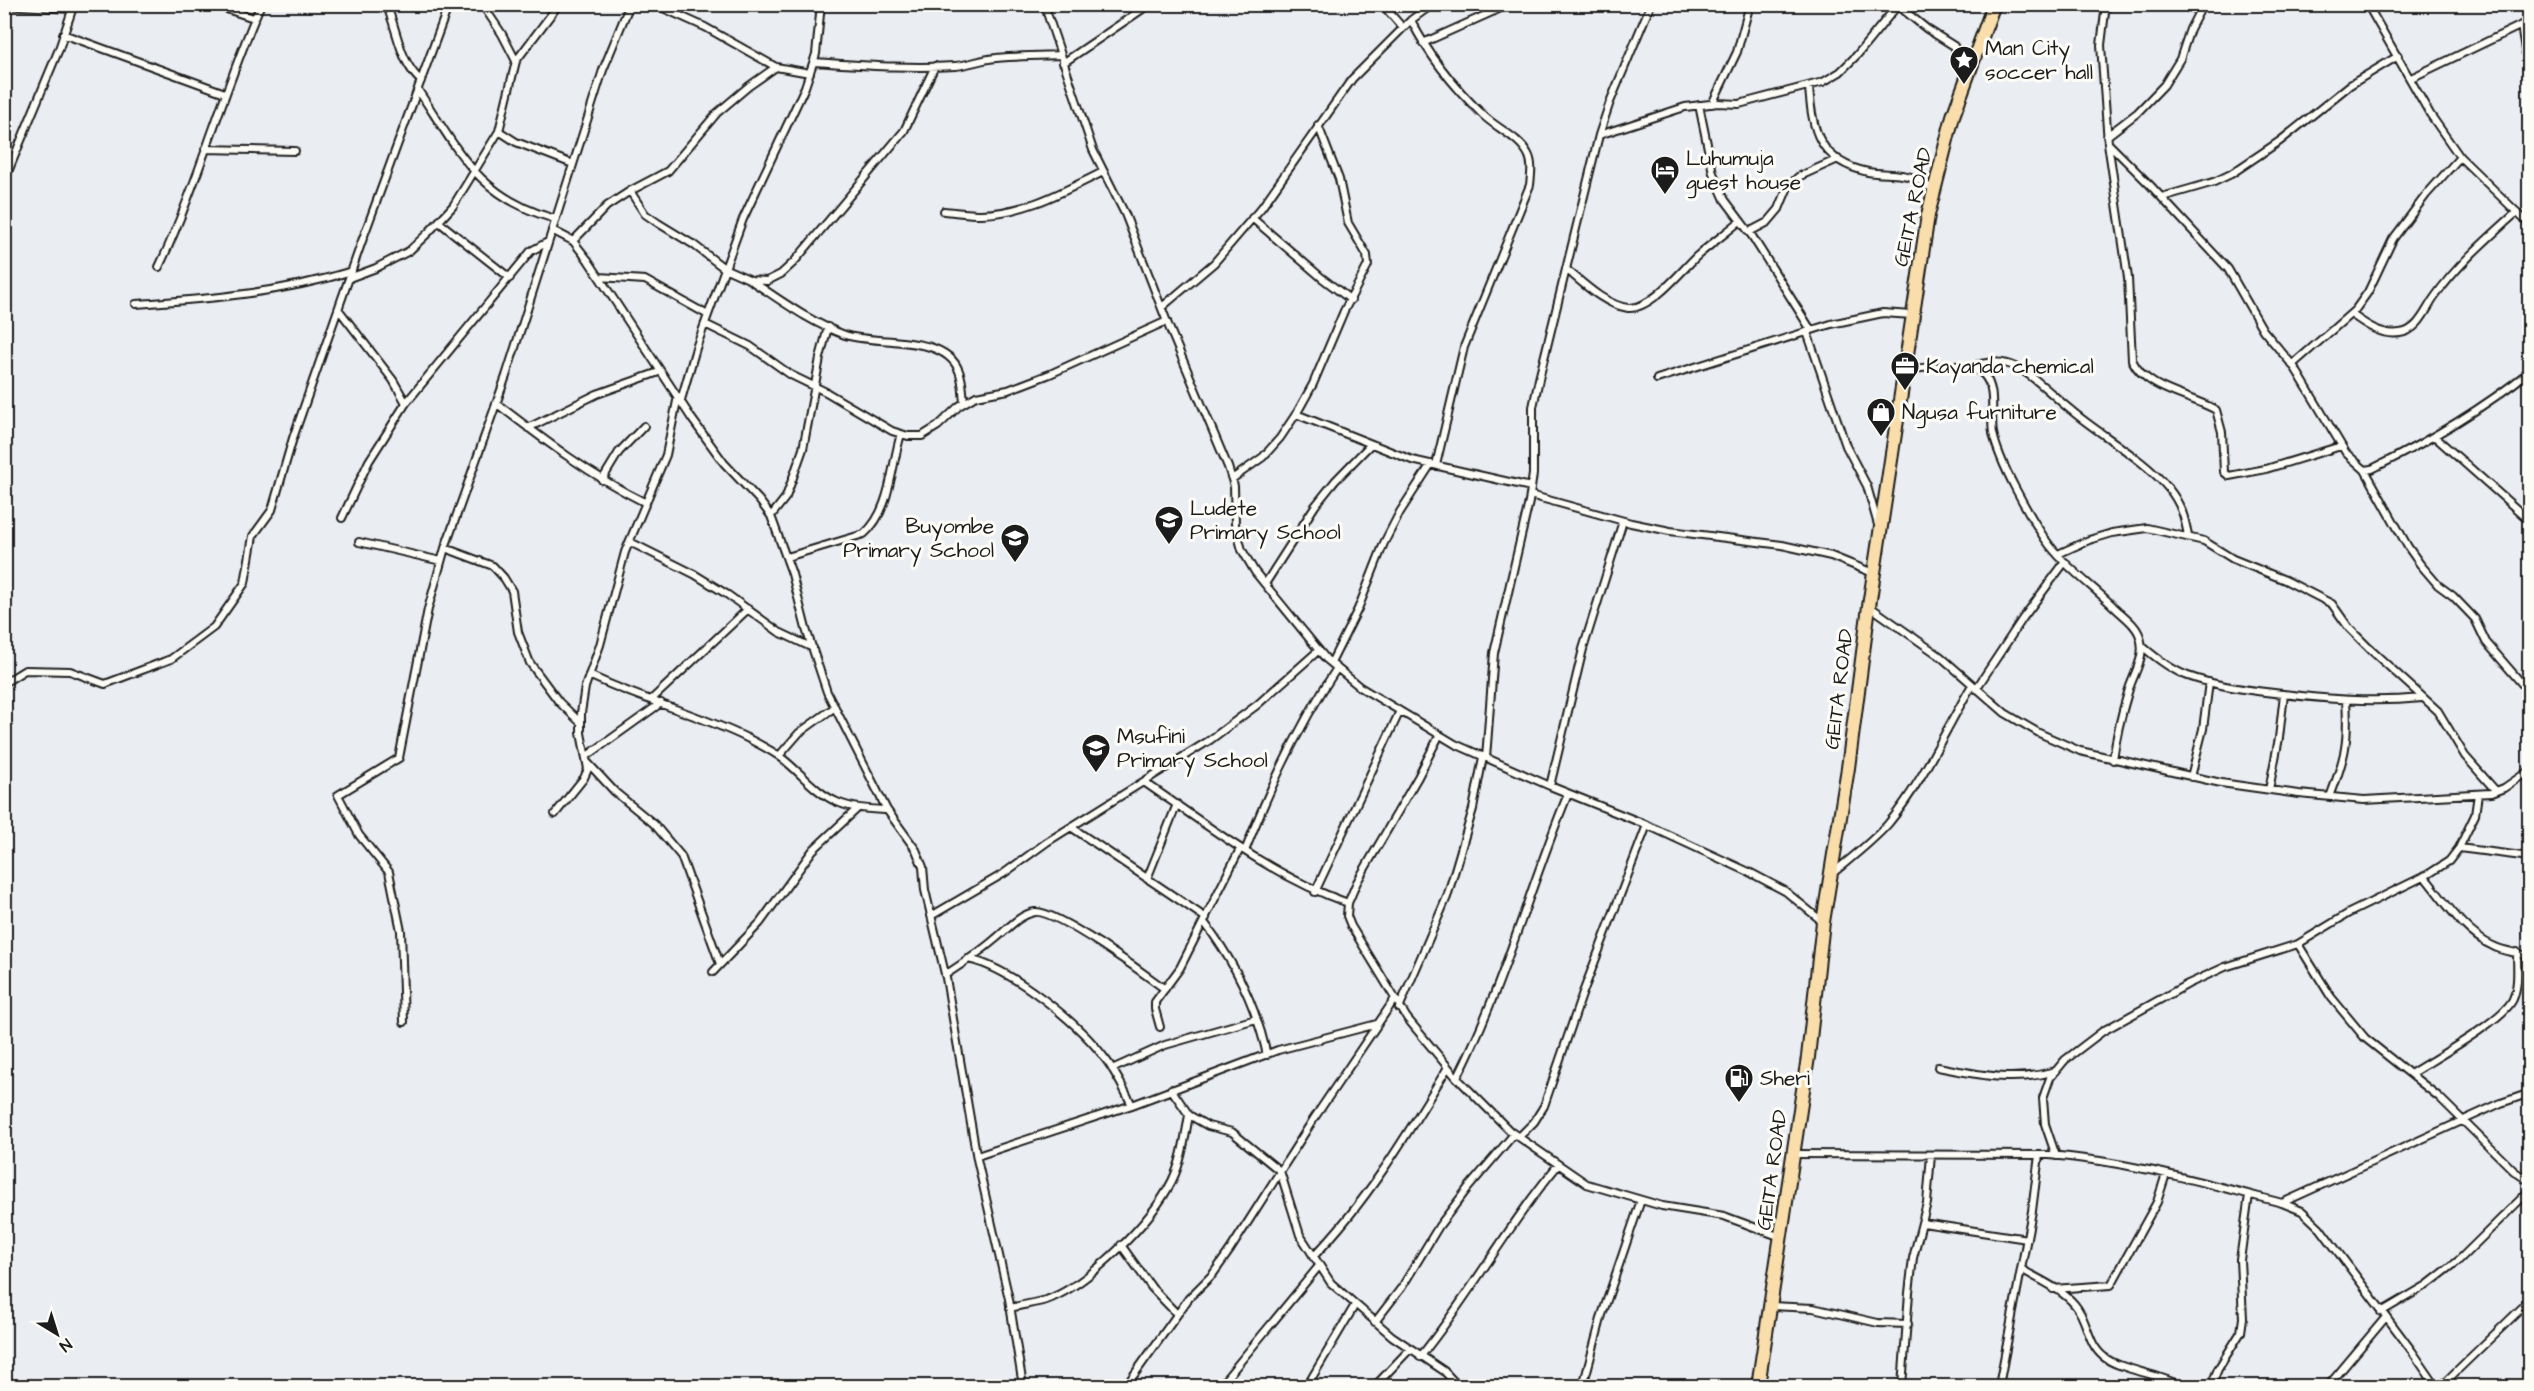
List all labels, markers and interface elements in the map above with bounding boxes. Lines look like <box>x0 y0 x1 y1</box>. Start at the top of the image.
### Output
place label: Man City soccer hall <box>1985 34 2093 87</box>
place icon: Man City soccer hall <box>1948 44 1980 86</box>
place label: Luhumuja guest house <box>1686 144 1801 199</box>
street label: GEITA ROAD <box>1886 144 1940 269</box>
hotel icon: Luhumuja guest house <box>1649 154 1681 196</box>
office icon: Kayanda chemical <box>1889 350 1921 392</box>
place label: Kayanda chemical <box>1926 352 2094 383</box>
shop icon: Ngusa furniture <box>1865 396 1897 438</box>
place label: Ngusa furniture <box>1902 398 2057 429</box>
place label: Ludete Primary School <box>1190 494 1341 549</box>
school or university icon: Ludete Primary School <box>1153 504 1185 546</box>
place label: Buyombe Primary School <box>843 512 994 567</box>
school or university icon: Buyombe Primary School <box>999 522 1031 564</box>
street label: GEITA ROAD <box>1817 627 1861 751</box>
place label: Msufini Primary School <box>1117 722 1268 777</box>
school or university icon: Msufini Primary School <box>1080 732 1112 774</box>
fuel station icon: Sheri <box>1723 1062 1755 1104</box>
place label: Sheri <box>1760 1064 1810 1093</box>
street label: GEITA ROAD <box>1749 1108 1795 1232</box>
north arrow <box>27 1304 87 1364</box>
text: N <box>55 1333 76 1357</box>

